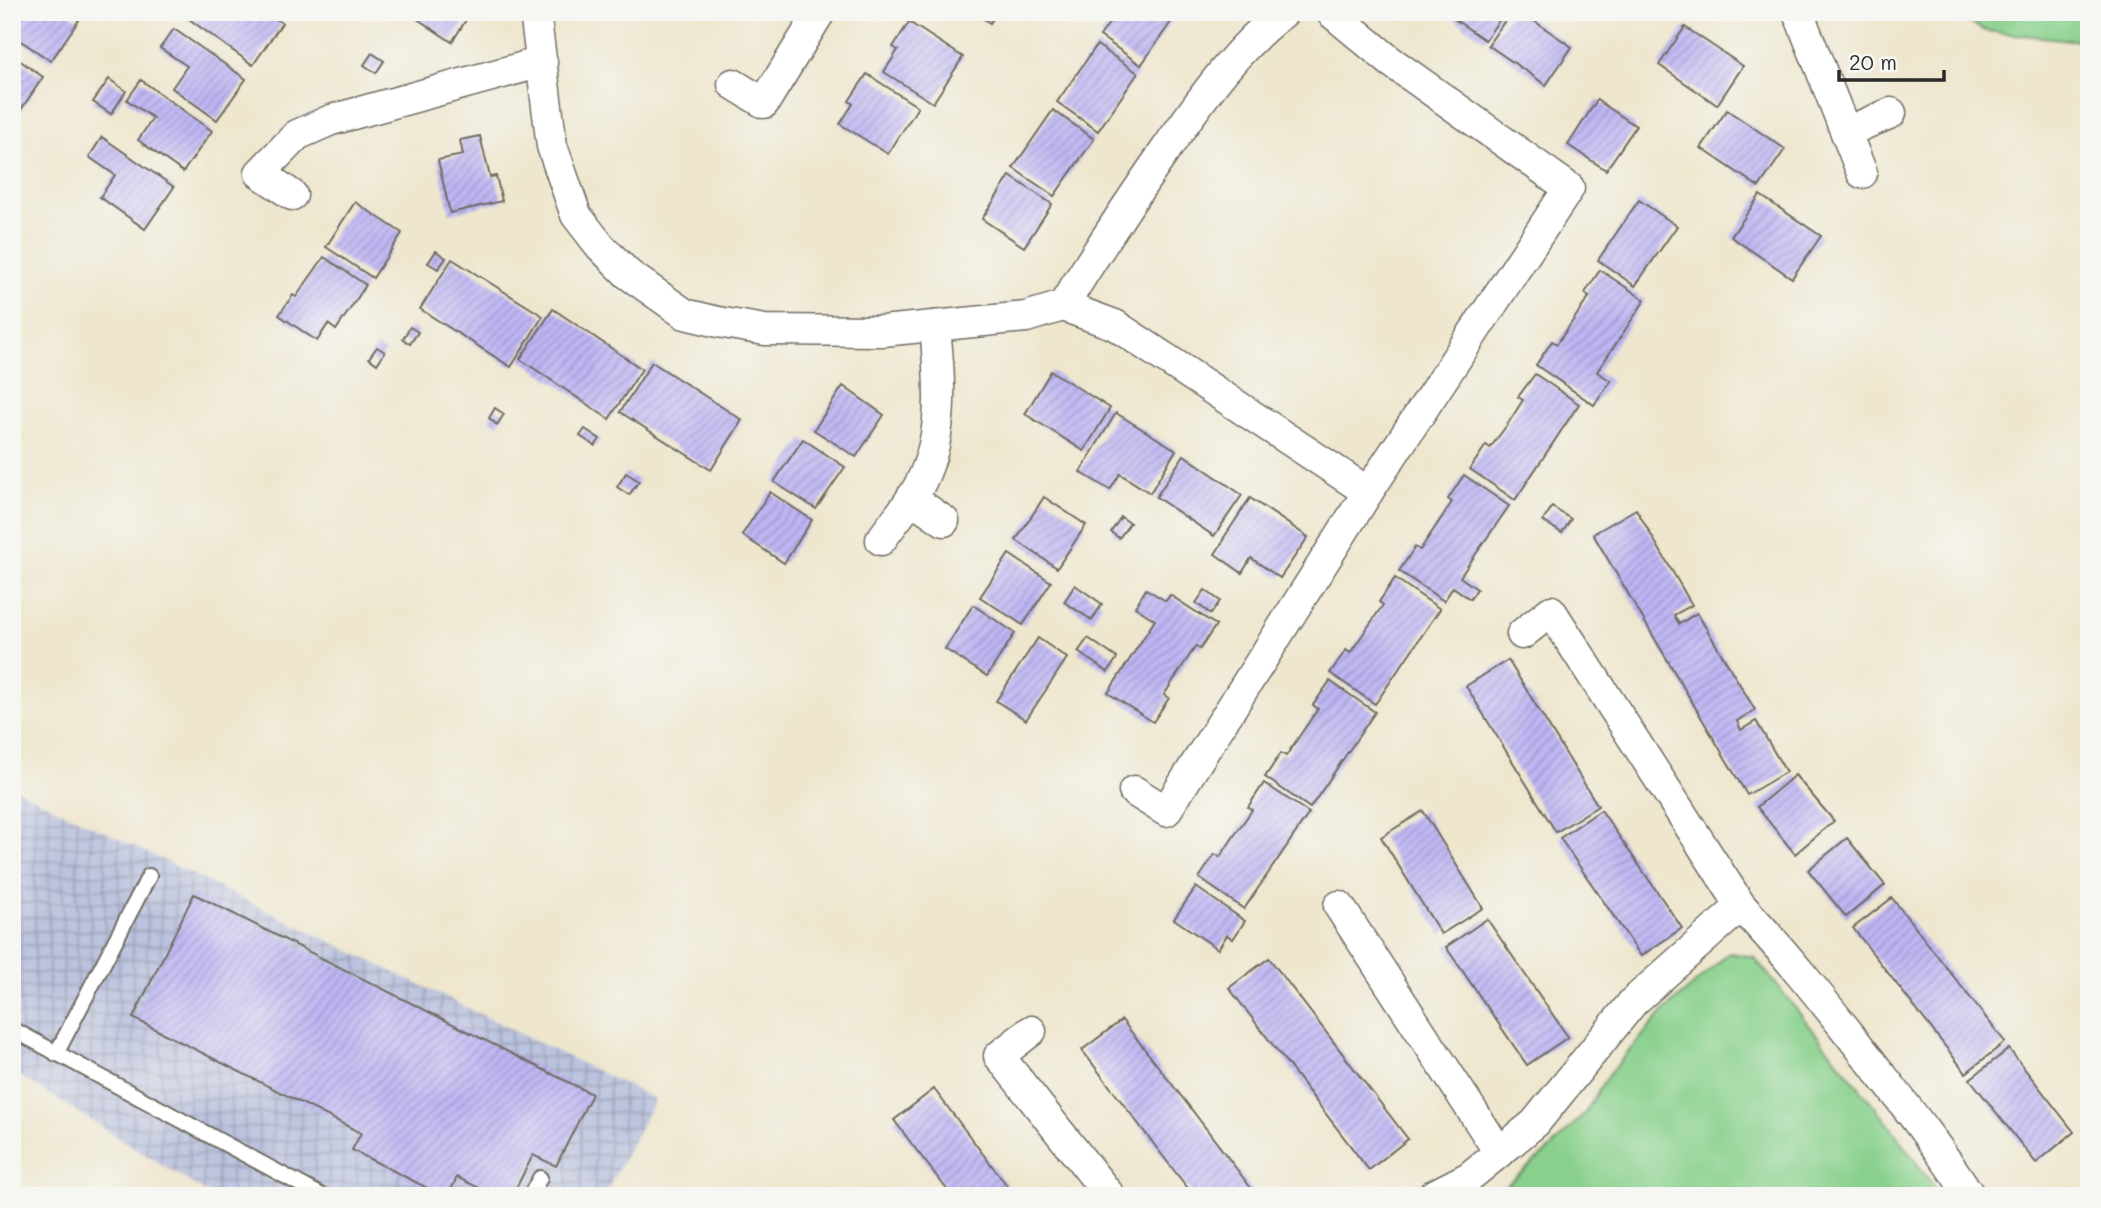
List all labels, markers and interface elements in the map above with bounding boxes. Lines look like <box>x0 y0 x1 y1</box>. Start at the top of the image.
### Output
scale bar <box>1839 38 1944 82</box>
text: 20 m <box>1849 48 1897 75</box>

